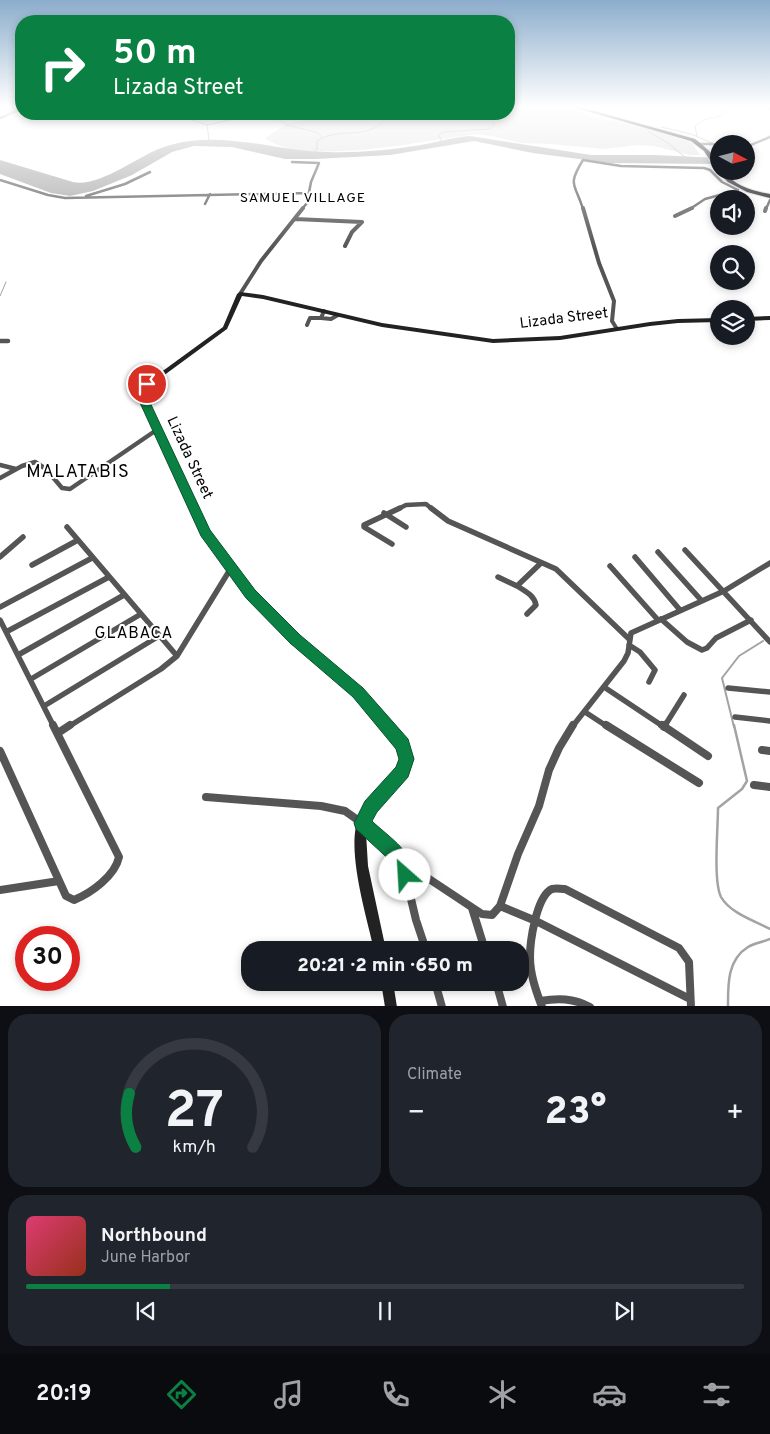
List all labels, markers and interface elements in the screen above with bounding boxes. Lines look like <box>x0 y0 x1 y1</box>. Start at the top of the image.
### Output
text: 50 m <box>113 32 197 76</box>
icon: right <box>30 35 95 100</box>
text: Lizada Street <box>113 75 244 102</box>
north arrow <box>710 135 755 180</box>
map controls <box>710 135 755 345</box>
district label: SAMUEL VILLAGE <box>240 190 366 207</box>
button: sound <box>710 190 755 235</box>
button: search <box>710 245 755 290</box>
button: layers <box>710 300 755 345</box>
street label: Lizada Street <box>519 304 609 334</box>
pin <box>126 363 168 405</box>
icon: arrive <box>133 370 161 398</box>
street label: Lizada Street <box>162 414 216 502</box>
district label: MALATABIS <box>26 461 130 484</box>
district label: GLABACA <box>95 624 173 644</box>
position arrow <box>378 848 430 900</box>
speed limit sign: 30 <box>15 926 80 991</box>
text: 20:21 · 2 min · 650 m <box>297 954 473 978</box>
text: Climate <box>407 1065 462 1085</box>
text: 27 <box>165 1080 224 1146</box>
text: 23° <box>545 1089 606 1138</box>
text: − <box>407 1096 425 1132</box>
text: + <box>726 1096 744 1132</box>
text: km/h <box>173 1136 216 1159</box>
text: Northbound <box>101 1224 207 1248</box>
text: June Harbor <box>101 1248 190 1268</box>
icon: previous <box>132 1297 160 1325</box>
icon: pause <box>371 1297 399 1325</box>
icon: next <box>610 1297 638 1325</box>
icon: directions <box>164 1377 199 1412</box>
icon: music <box>271 1377 306 1412</box>
icon: phone <box>378 1377 413 1412</box>
icon: climate <box>485 1377 520 1412</box>
icon: car <box>592 1377 627 1412</box>
icon: filters <box>699 1377 734 1412</box>
text: 20:19 <box>36 1381 92 1408</box>

